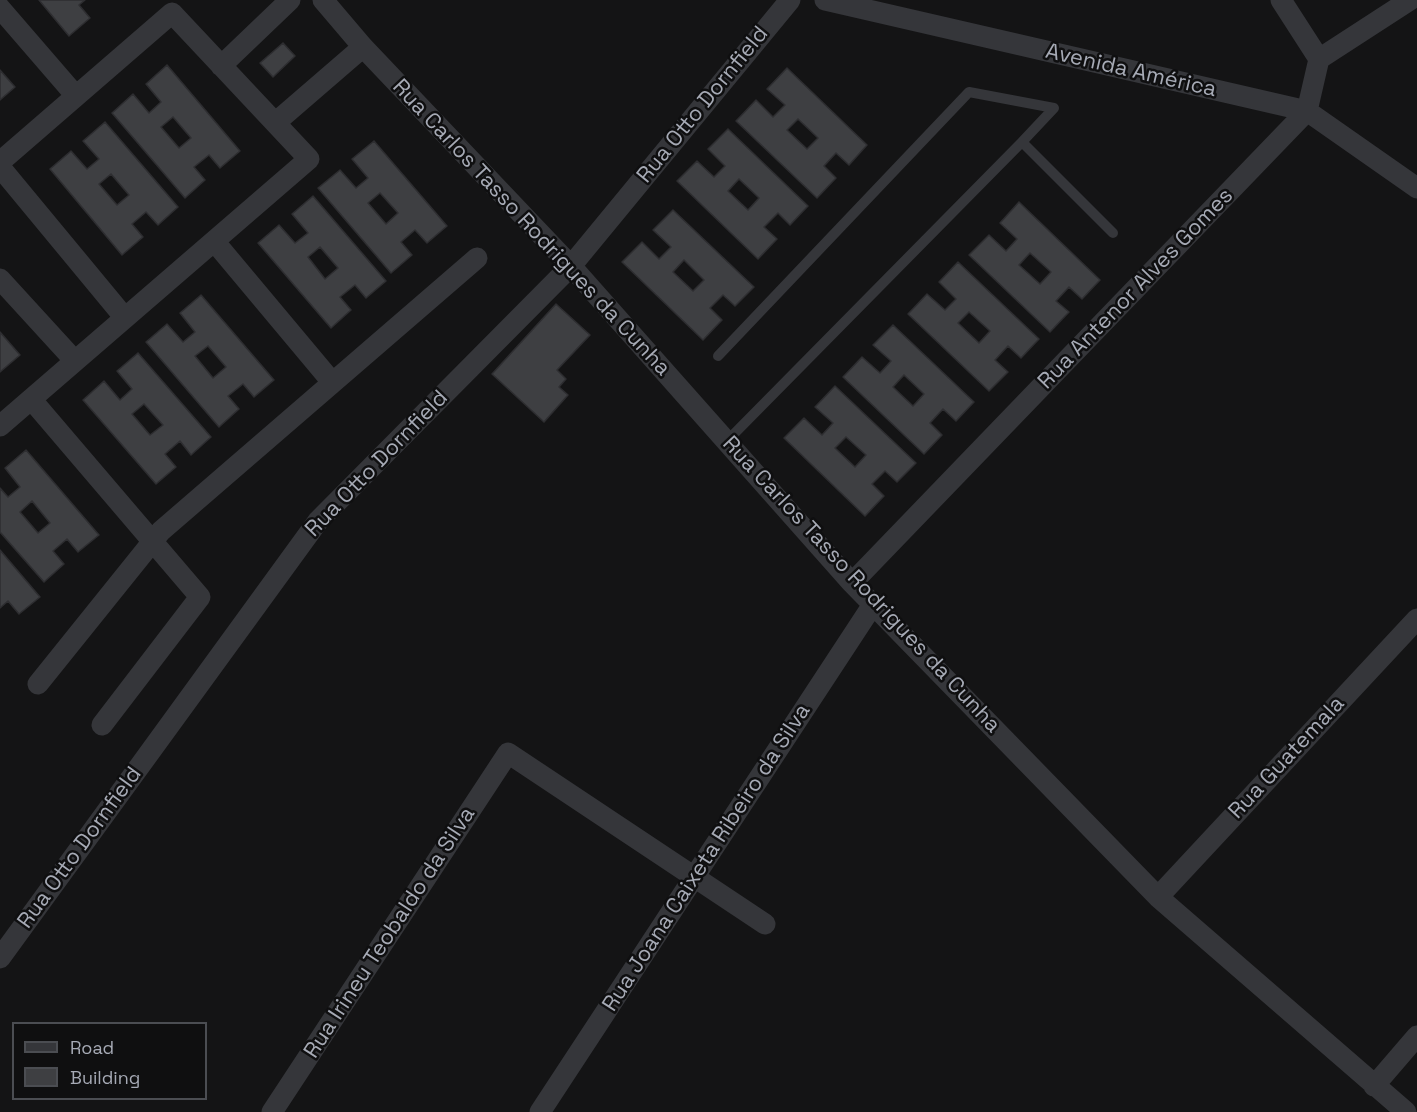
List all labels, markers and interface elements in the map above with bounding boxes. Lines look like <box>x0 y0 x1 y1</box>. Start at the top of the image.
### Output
street label: Rua Otto Dornfield <box>632 21 774 189</box>
street label: Avenida América <box>1043 39 1219 103</box>
street label: Rua Carlos Tasso Rodrigues da Cunha <box>386 74 676 382</box>
street label: Rua Antenor Alves Gomes <box>1033 183 1239 395</box>
street label: Rua Otto Dornfield <box>300 385 454 543</box>
street label: Rua Carlos Tasso Rodrigues da Cunha <box>716 431 1006 739</box>
street label: Rua Guatemala <box>1223 691 1351 825</box>
street label: Rua Joana Caixeta Ribeiro da Silva <box>597 699 817 1017</box>
street label: Rua Otto Dornfield <box>12 762 148 934</box>
street label: Rua Irineu Teobaldo da Silva <box>299 802 481 1064</box>
legend <box>12 1022 207 1100</box>
text: Road <box>70 1036 114 1059</box>
text: Building <box>70 1066 140 1089</box>

